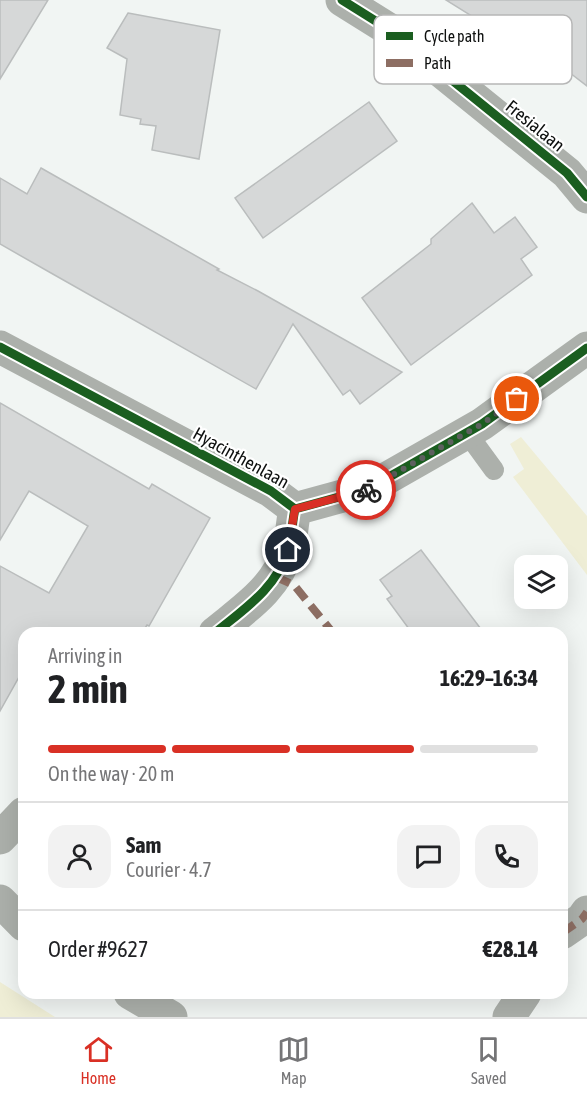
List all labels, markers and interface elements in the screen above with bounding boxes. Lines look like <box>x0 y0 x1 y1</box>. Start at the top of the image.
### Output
legend <box>374 15 572 84</box>
text: Cycle path <box>424 27 484 46</box>
text: Path <box>424 54 451 72</box>
street label: Fresialaan <box>502 96 569 156</box>
pin <box>491 373 542 424</box>
icon: bag <box>500 382 533 415</box>
street label: Hyacinthenlaan <box>190 423 293 493</box>
courier <box>336 460 396 520</box>
icon: bike <box>350 474 383 507</box>
pin <box>262 524 313 575</box>
icon: home <box>271 533 304 566</box>
map controls <box>514 555 568 609</box>
button: layers <box>514 555 568 609</box>
text: Arriving in <box>48 644 122 667</box>
text: 16:29–16:34 <box>440 665 538 691</box>
text: 2 min <box>48 667 128 711</box>
text: On the way · 20 m <box>48 762 174 785</box>
button: person <box>48 825 111 888</box>
button: chat <box>397 825 460 888</box>
button: phone <box>475 825 538 888</box>
text: Sam <box>126 832 161 858</box>
text: Courier · 4.7 <box>126 858 212 881</box>
text: Order #9627 <box>48 936 148 962</box>
text: €28.14 <box>483 936 538 962</box>
tab: Home <box>81 1033 116 1087</box>
tab: Map <box>277 1033 310 1087</box>
tab: Saved <box>471 1033 506 1087</box>

